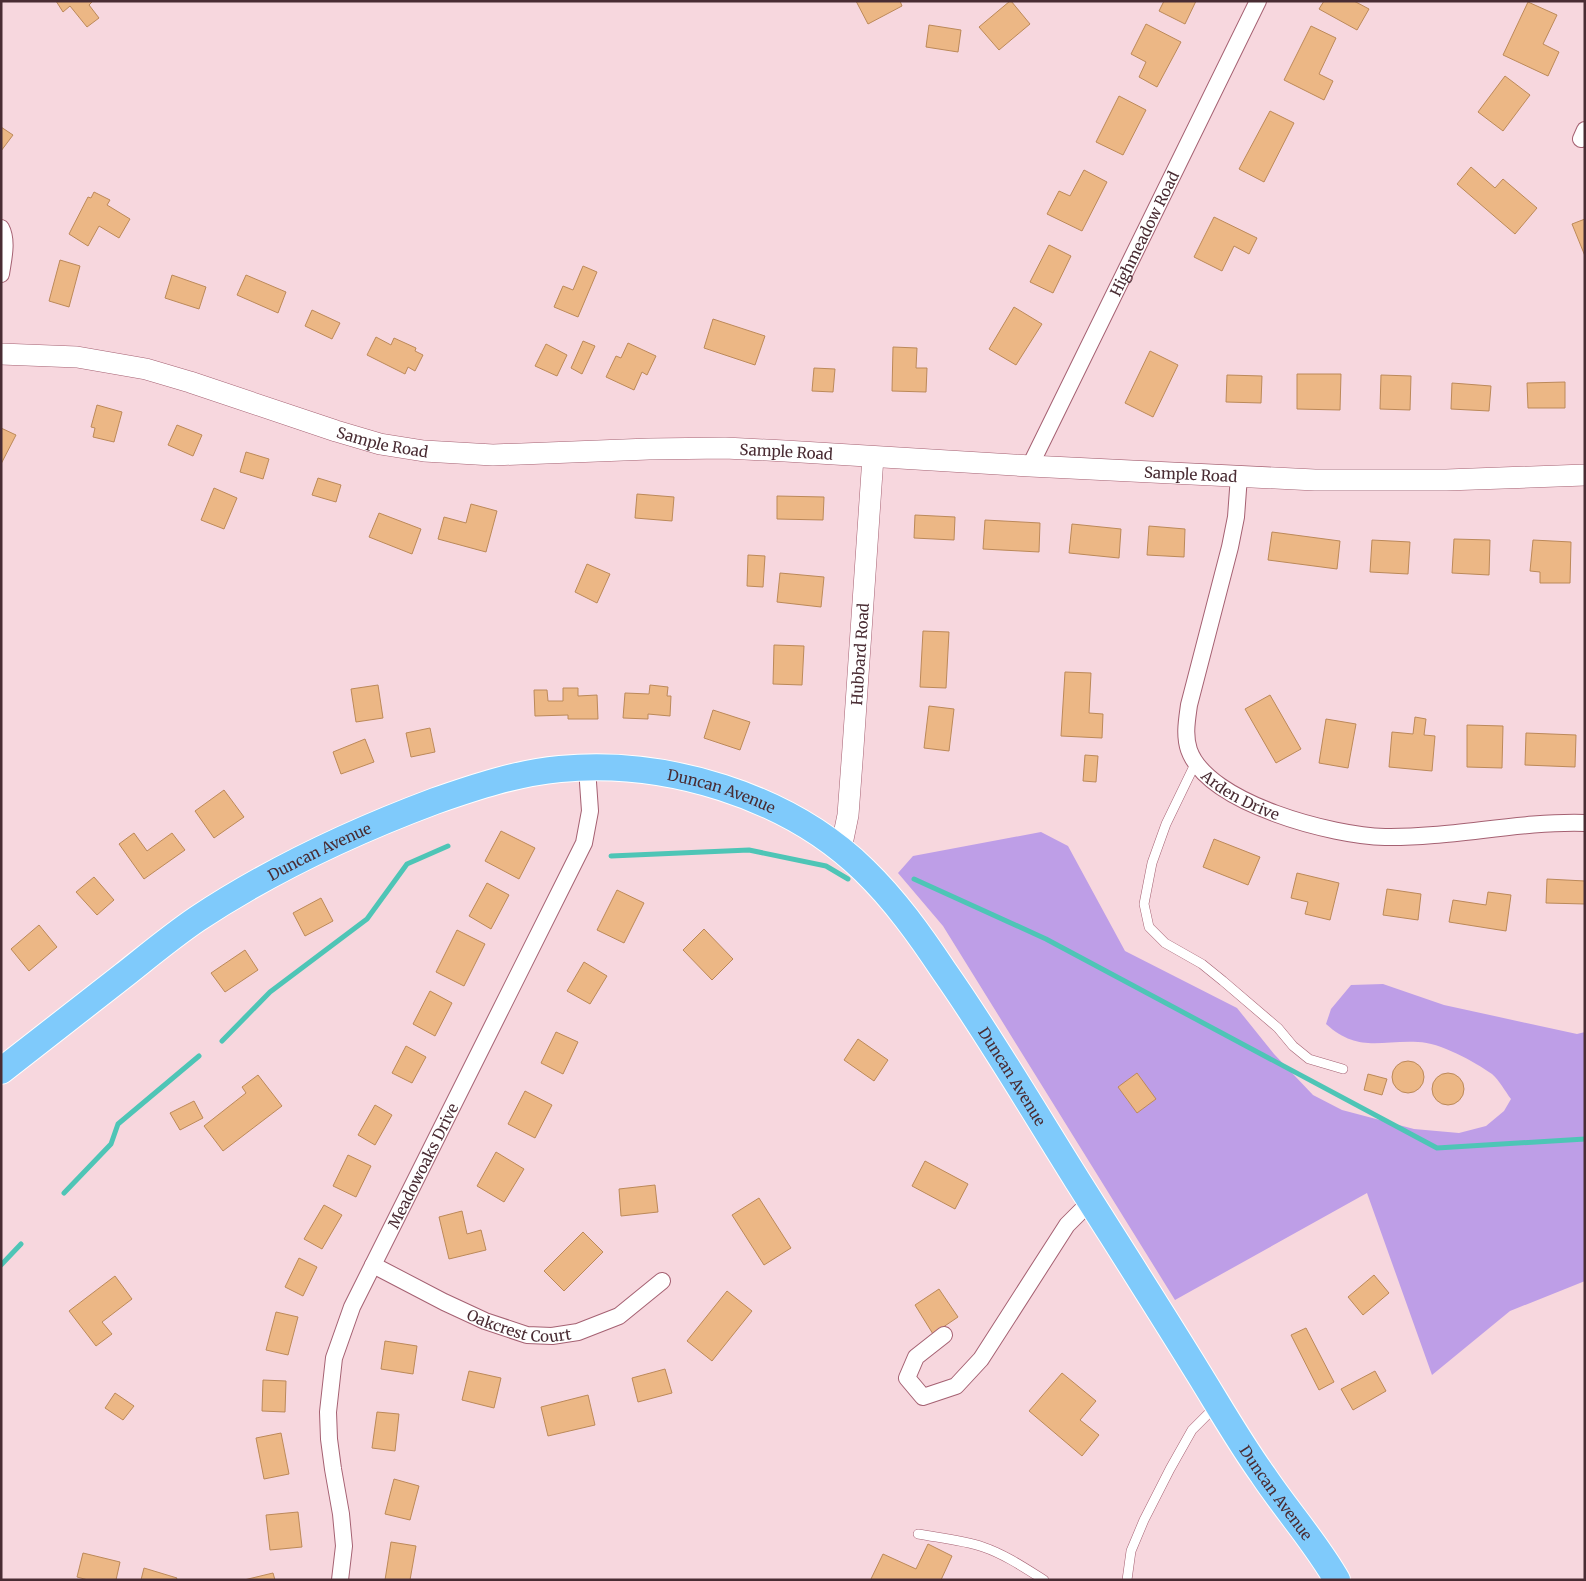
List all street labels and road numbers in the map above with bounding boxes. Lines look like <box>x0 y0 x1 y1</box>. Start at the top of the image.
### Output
street label: Highmeadow Road <box>1105 168 1183 299</box>
street label: Sample Road <box>335 422 430 461</box>
street label: Sample Road <box>739 439 833 463</box>
street label: Sample Road <box>1144 462 1238 486</box>
street label: Hubbard Road <box>846 602 872 706</box>
street label: Duncan Avenue <box>666 765 779 817</box>
street label: Arden Drive <box>1197 765 1282 824</box>
street label: Duncan Avenue <box>264 818 374 884</box>
street label: Duncan Avenue <box>975 1023 1050 1129</box>
street label: Meadowoaks Drive <box>384 1100 462 1231</box>
street label: Oakcrest Court <box>464 1304 572 1346</box>
street label: Duncan Avenue <box>1236 1441 1317 1544</box>

